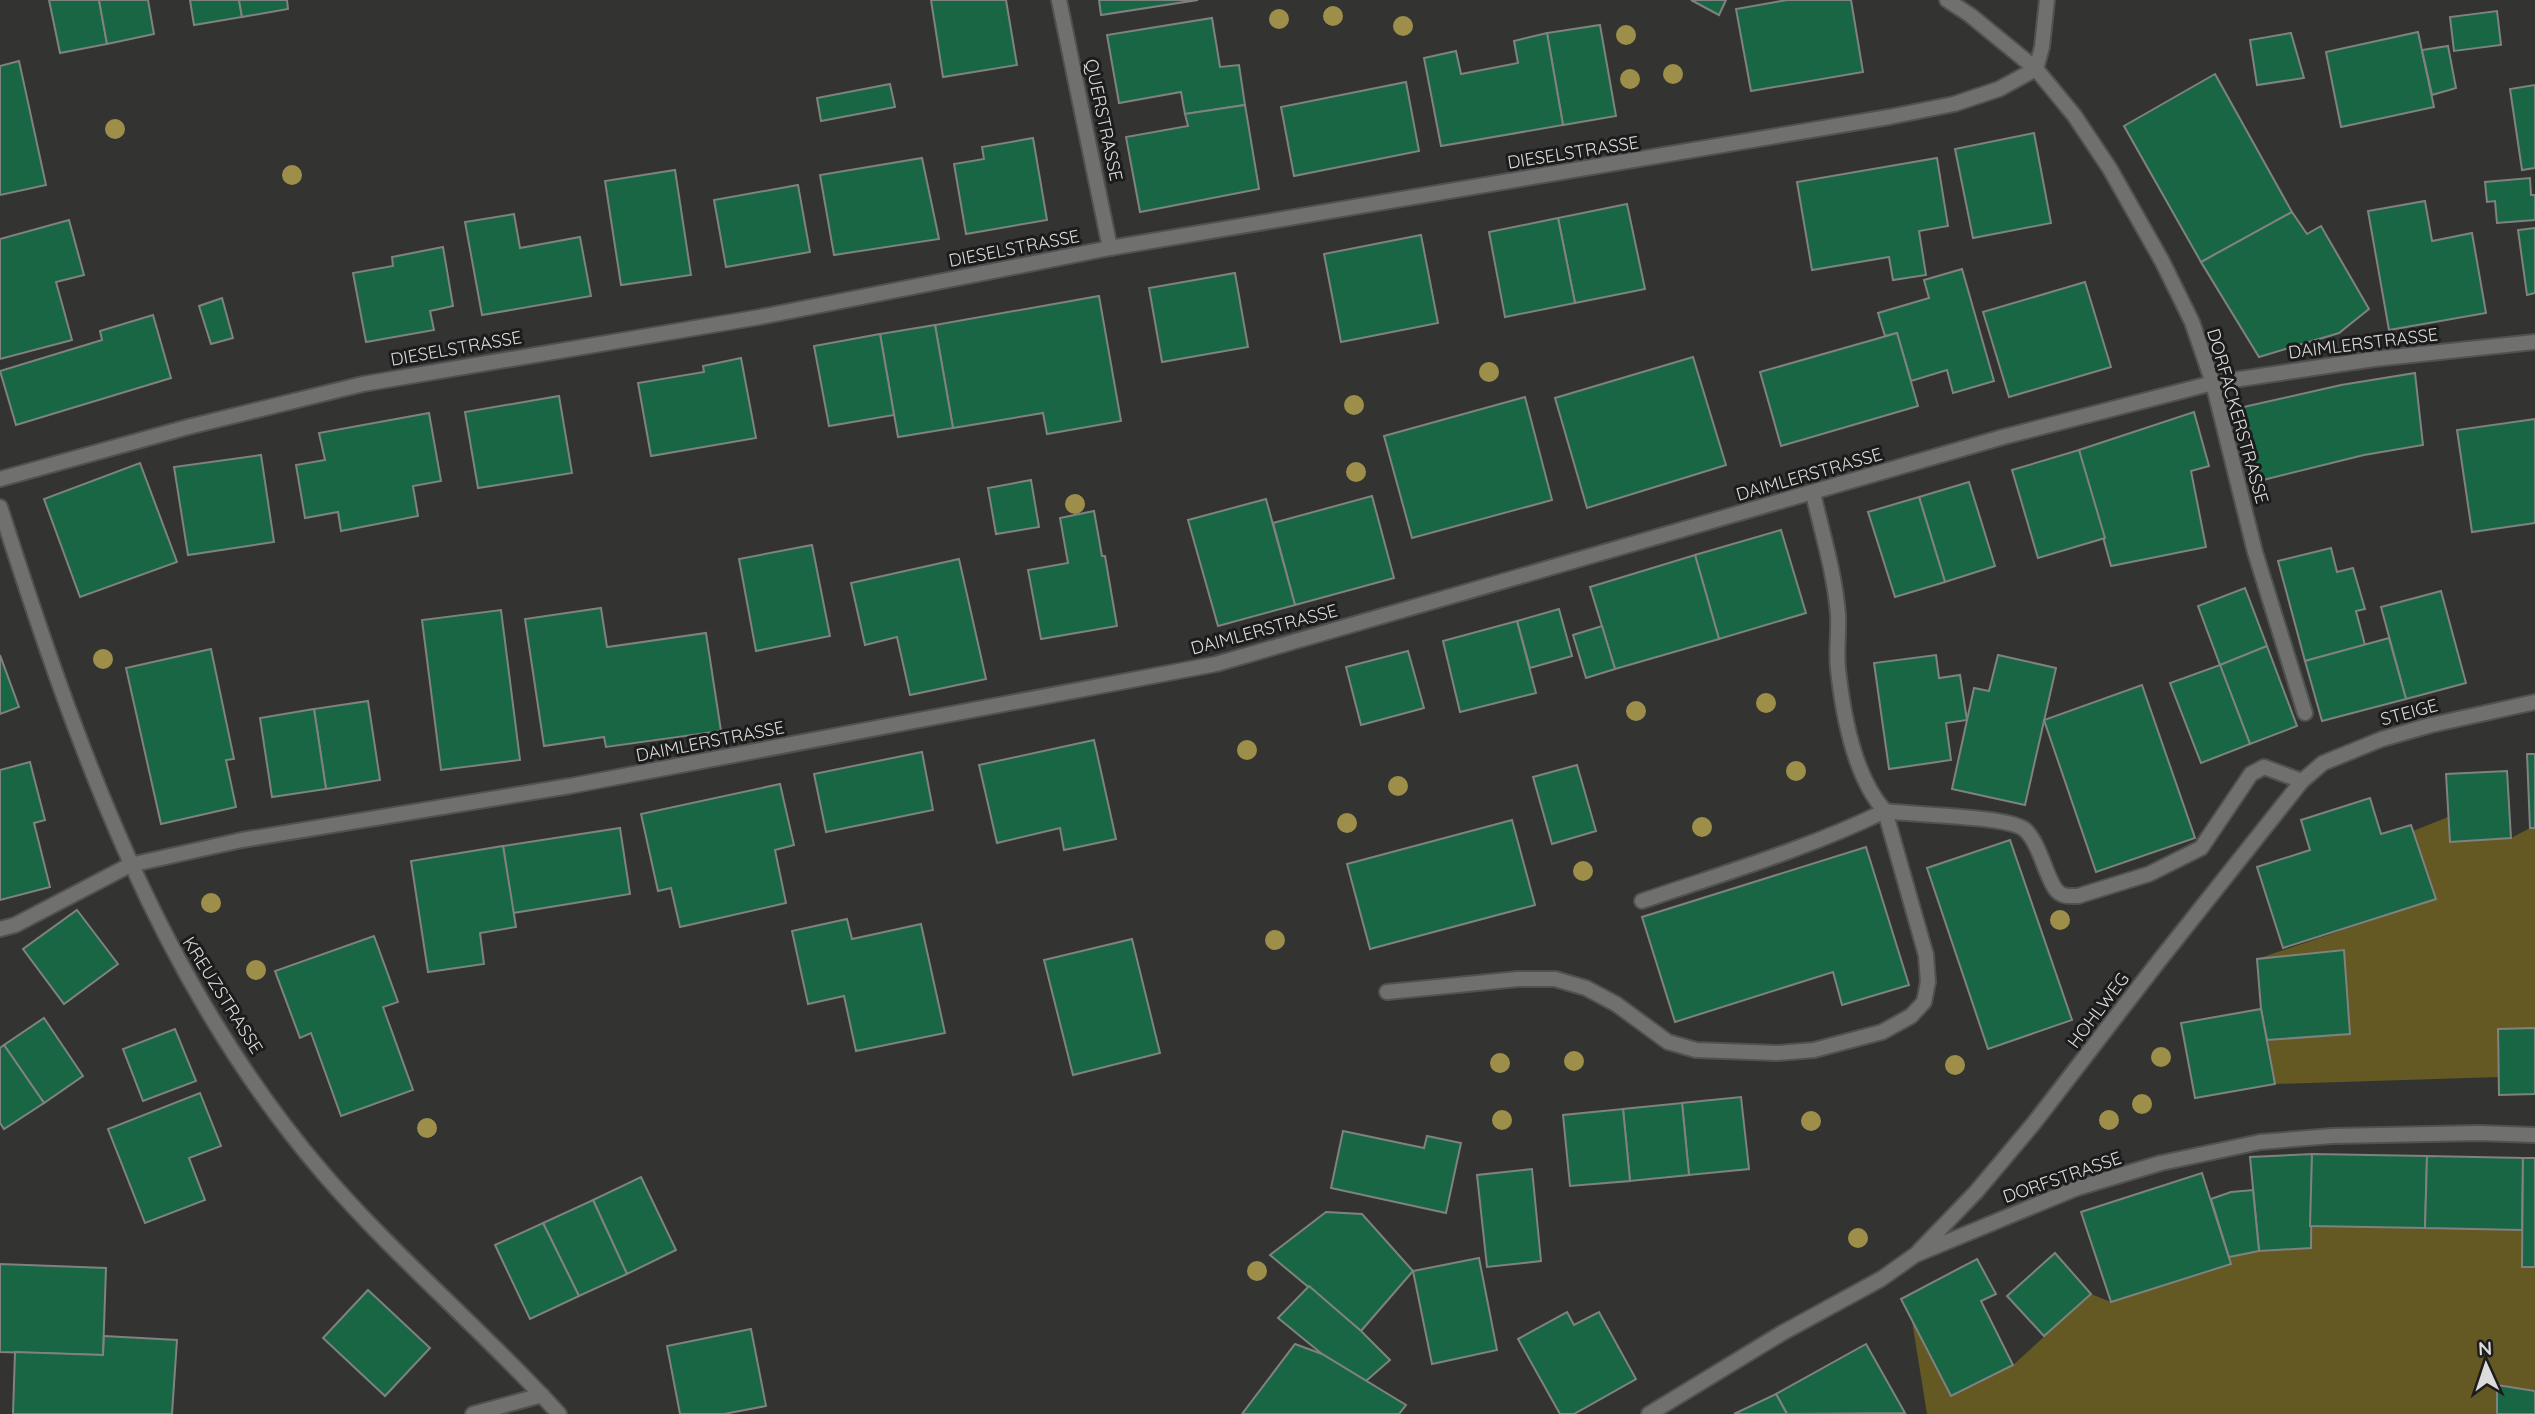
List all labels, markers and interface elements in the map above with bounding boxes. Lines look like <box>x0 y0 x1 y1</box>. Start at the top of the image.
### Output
street label: QUERSTRASSE <box>1080 57 1128 183</box>
street label: DIESELSTRASSE <box>1506 130 1640 174</box>
street label: DIESELSTRASSE <box>947 224 1081 272</box>
street label: DAIMLERSTRASSE <box>2287 322 2439 364</box>
street label: DIESELSTRASSE <box>389 325 523 371</box>
street label: DORFACKERSTRASSE <box>2202 326 2274 506</box>
street label: DAIMLERSTRASSE <box>1733 442 1885 506</box>
street label: DAIMLERSTRASSE <box>1188 598 1340 660</box>
street label: STEIGE <box>2378 693 2440 731</box>
street label: DAIMLERSTRASSE <box>634 715 786 767</box>
street label: KREUZSTRASSE <box>178 932 268 1058</box>
street label: HOHLWEG <box>2062 968 2134 1052</box>
street label: DORFSTRASSE <box>2000 1146 2124 1208</box>
north arrow <box>2451 1330 2521 1400</box>
text: N <box>2478 1336 2493 1360</box>

